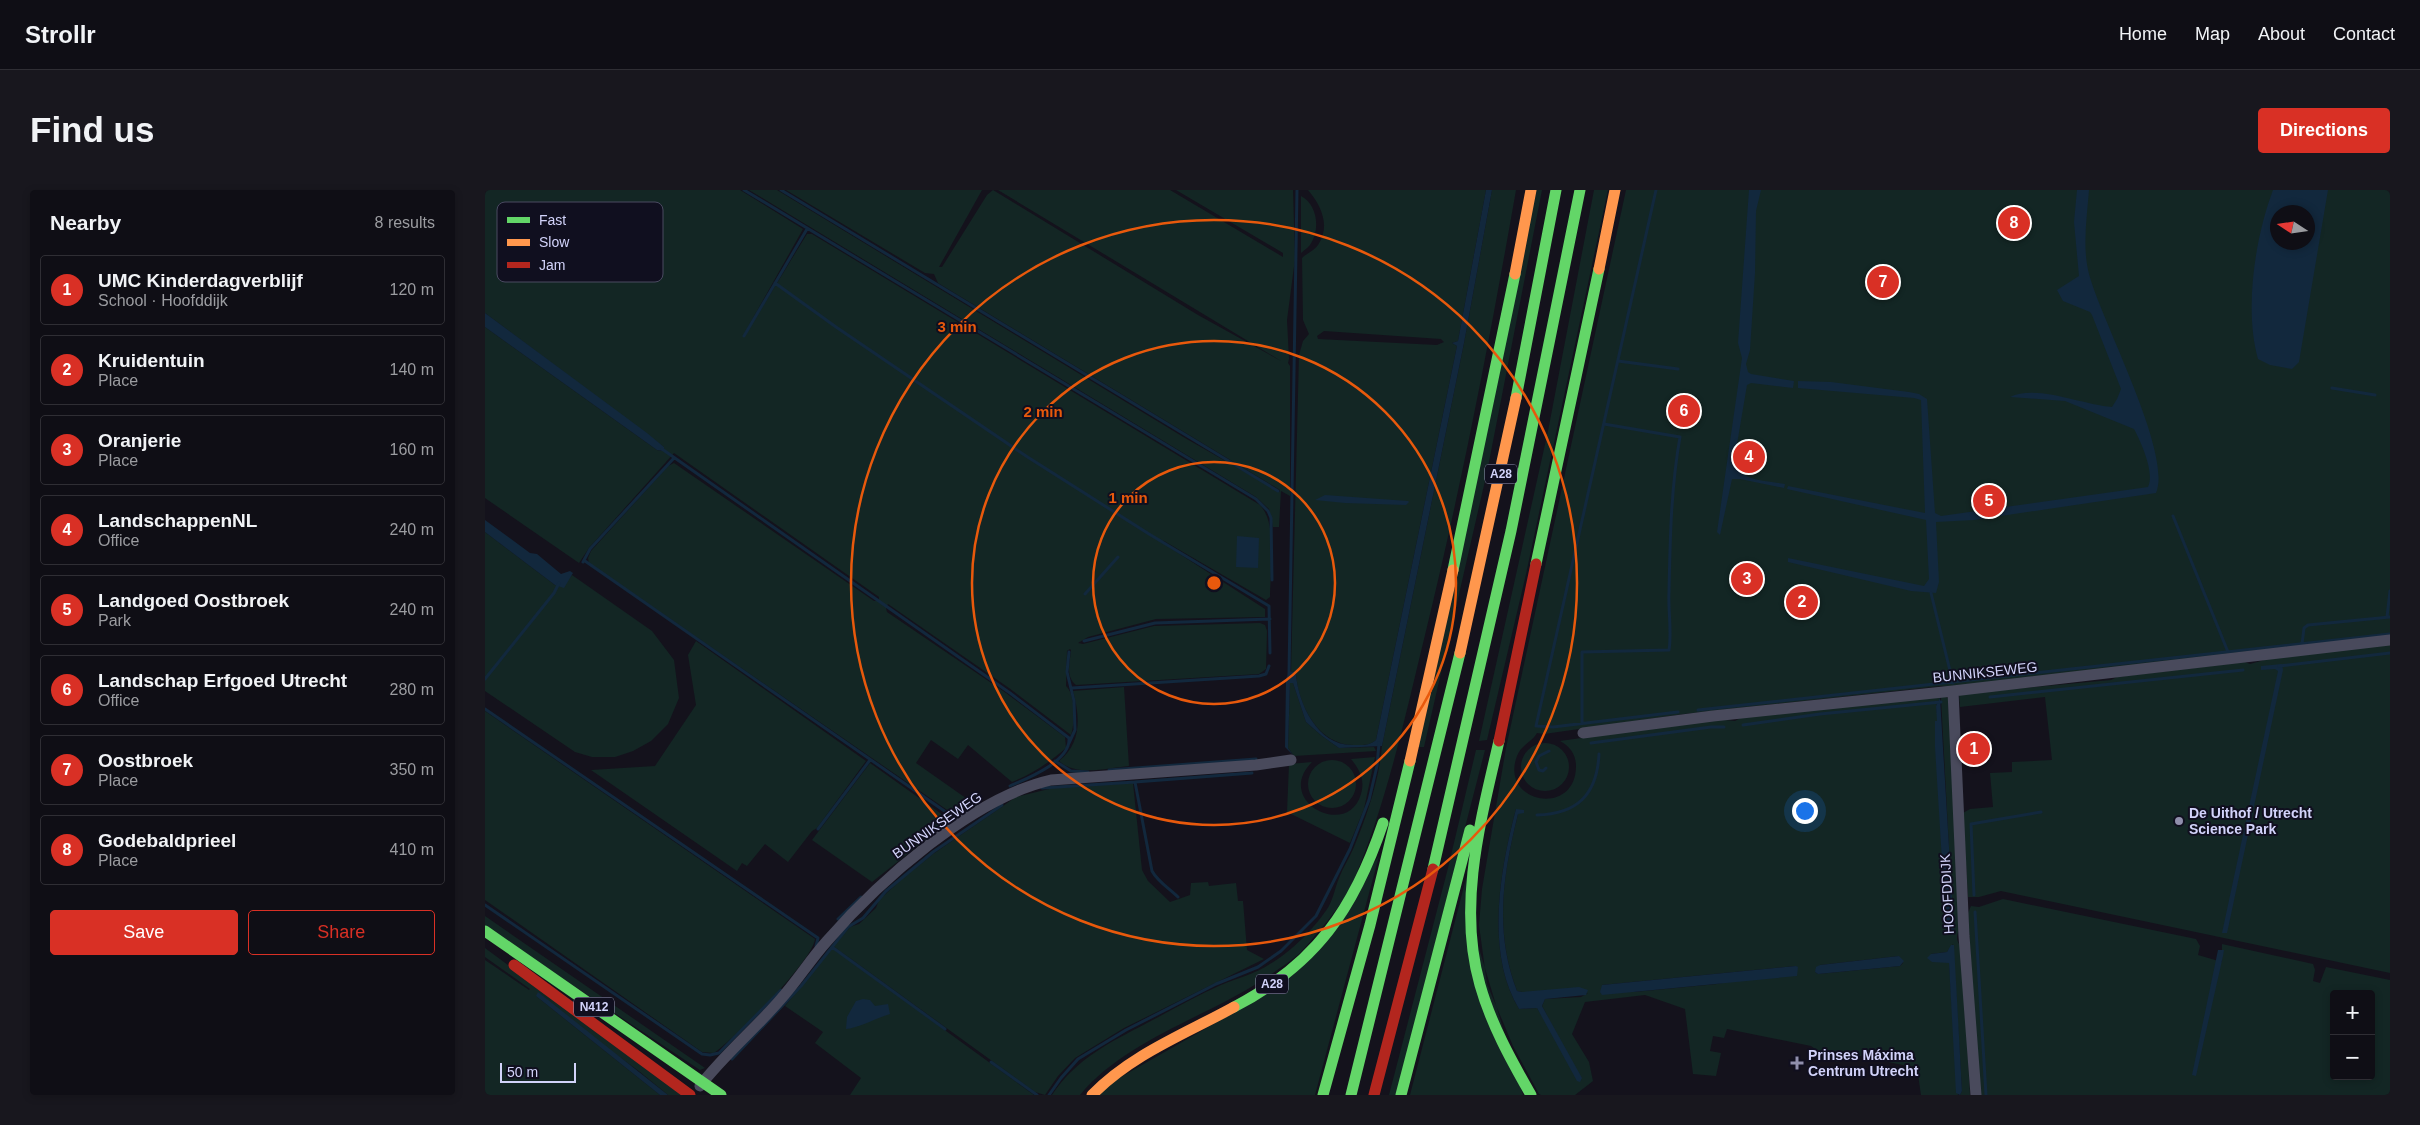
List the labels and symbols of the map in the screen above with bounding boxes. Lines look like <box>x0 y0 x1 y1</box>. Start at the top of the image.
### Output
legend <box>497 202 663 282</box>
pin: 8 <box>1998 204 2030 242</box>
north arrow <box>2270 205 2315 250</box>
text: Fast <box>539 212 566 228</box>
text: Slow <box>539 234 570 250</box>
text: Jam <box>539 257 565 273</box>
pin: 7 <box>1867 263 1899 301</box>
text: 3 min <box>937 318 977 335</box>
pin: 6 <box>1668 392 1700 430</box>
text: 2 min <box>1023 403 1063 420</box>
pin: 4 <box>1733 438 1765 476</box>
road number: A28 <box>1485 464 1517 484</box>
pin: 5 <box>1973 482 2005 520</box>
text: 1 min <box>1108 489 1148 506</box>
pin: 3 <box>1731 560 1763 598</box>
centre of rings <box>1205 574 1223 592</box>
pin: 2 <box>1786 583 1818 621</box>
street label: BUNNIKSEWEG <box>1932 659 2038 685</box>
pin: 1 <box>1958 730 1990 768</box>
street label: BUNNIKSEWEG <box>889 788 985 862</box>
your location <box>1792 798 1818 824</box>
place label: De Uithof / Utrecht Science Park <box>2189 805 2312 837</box>
marker: De Uithof / Utrecht Science Park <box>2173 815 2185 827</box>
street label: HOOFDDIJK <box>1937 853 1957 935</box>
road number: A28 <box>1256 974 1288 994</box>
road number: N412 <box>574 998 614 1016</box>
place label: Prinses Máxima Centrum Utrecht <box>1808 1047 1919 1079</box>
marker: Prinses Máxima Centrum Utrecht <box>1790 1056 1804 1070</box>
scale bar <box>500 1060 576 1083</box>

